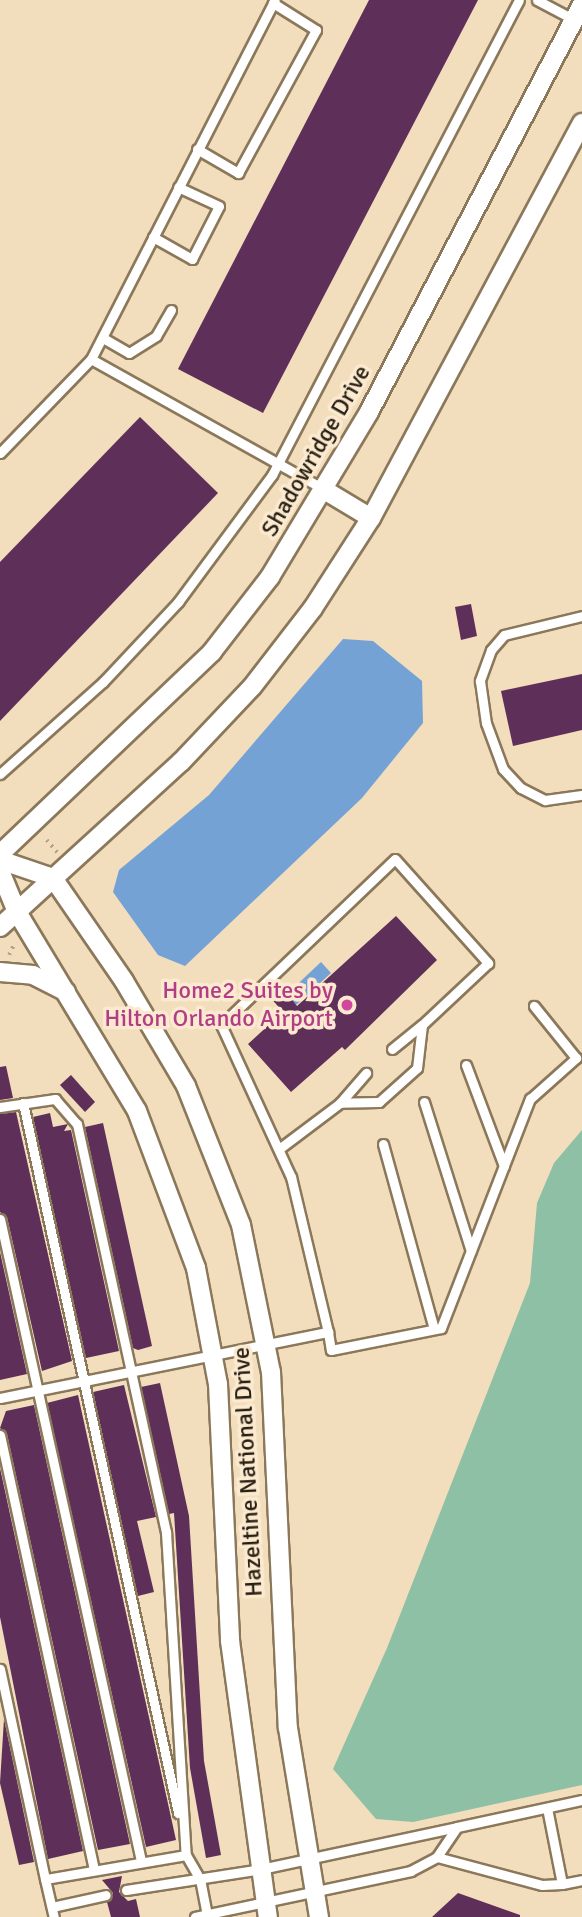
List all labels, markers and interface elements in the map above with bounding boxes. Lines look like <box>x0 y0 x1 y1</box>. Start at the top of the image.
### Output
street label: Shadowridge Drive <box>255 360 377 542</box>
place label: Home2 Suites by Hilton Orlando Airport <box>104 977 333 1033</box>
marker: Home2 Suites by Hilton Orlando Airport <box>339 997 355 1013</box>
street label: Hazeltine National Drive <box>227 1346 269 1598</box>

